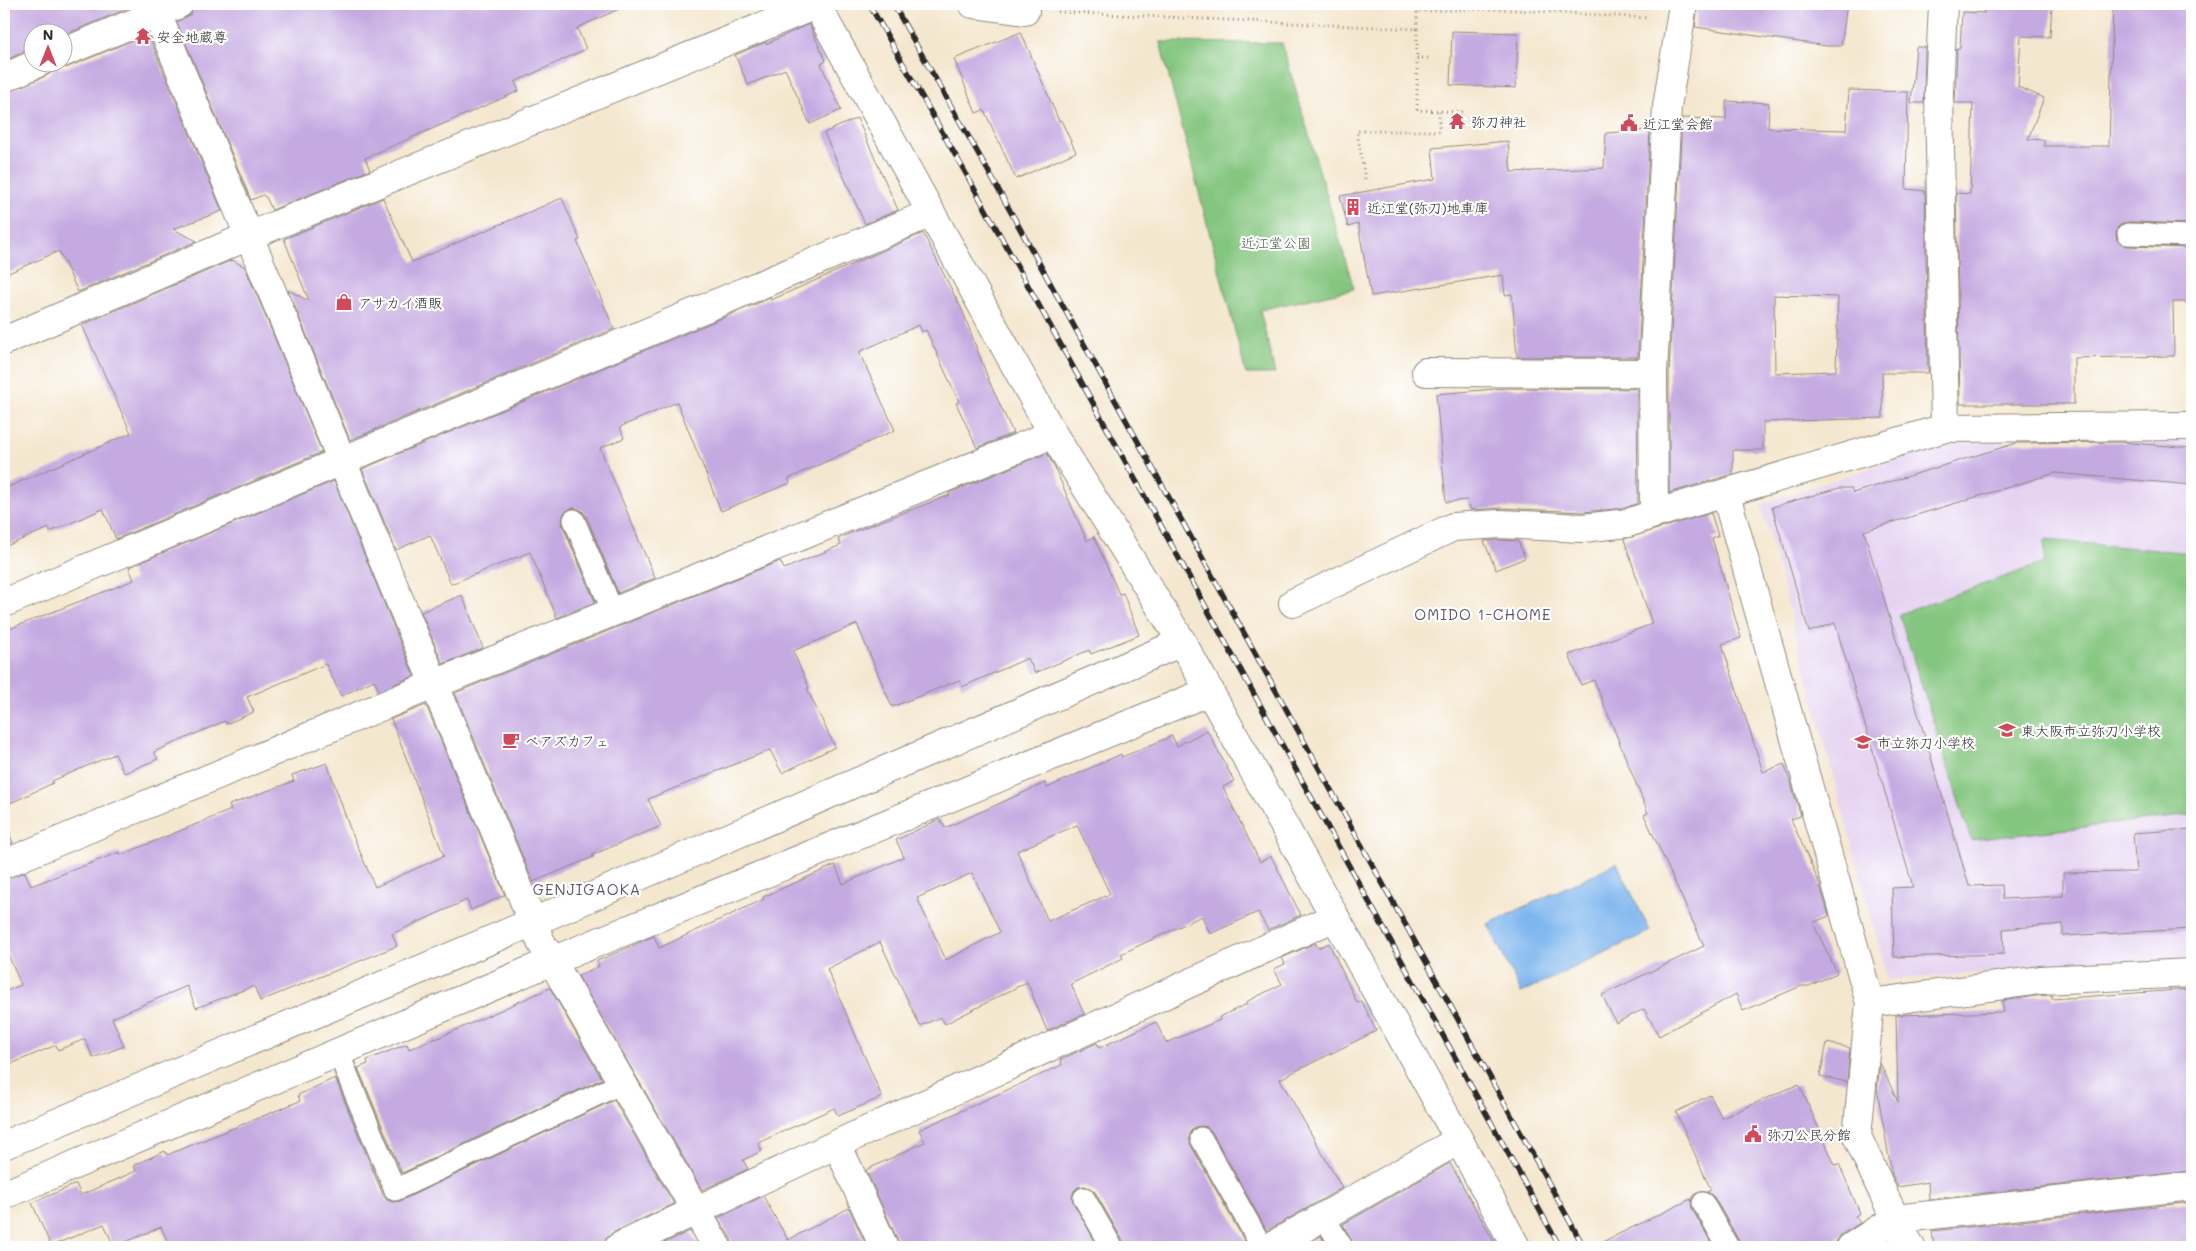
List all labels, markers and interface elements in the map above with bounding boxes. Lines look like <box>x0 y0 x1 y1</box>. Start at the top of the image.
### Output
north arrow <box>22 22 72 72</box>
text: N <box>43 25 53 44</box>
temple icon: 安全地蔵尊 <box>133 26 153 46</box>
place label: 安全地蔵尊 <box>157 27 227 46</box>
temple icon: 弥刀神社 <box>1447 111 1467 131</box>
place label: 弥刀神社 <box>1471 112 1527 131</box>
public building icon: 近江堂会館 <box>1619 113 1639 133</box>
place label: 近江堂会館 <box>1643 114 1713 133</box>
building icon: 近江堂(弥刀)地車庫 <box>1343 197 1363 217</box>
place label: 近江堂(弥刀)地車庫 <box>1367 198 1489 217</box>
park label: 近江堂公園 <box>1241 233 1311 252</box>
shop icon: アサカイ酒販 <box>334 292 354 312</box>
place label: アサカイ酒販 <box>358 293 442 312</box>
district label: OMIDO 1-CHOME <box>1414 604 1552 624</box>
school or university icon: 東大阪市立弥刀小学校 <box>1997 720 2017 740</box>
place label: 東大阪市立弥刀小学校 <box>2021 721 2161 740</box>
cafe icon: ベアズカフェ <box>501 730 521 750</box>
place label: ベアズカフェ <box>525 731 609 750</box>
school or university icon: 市立弥刀小学校 <box>1853 732 1873 752</box>
place label: 市立弥刀小学校 <box>1877 733 1975 752</box>
district label: GENJIGAOKA <box>533 879 641 899</box>
public building icon: 弥刀公民分館 <box>1743 1124 1763 1144</box>
place label: 弥刀公民分館 <box>1767 1125 1851 1144</box>

